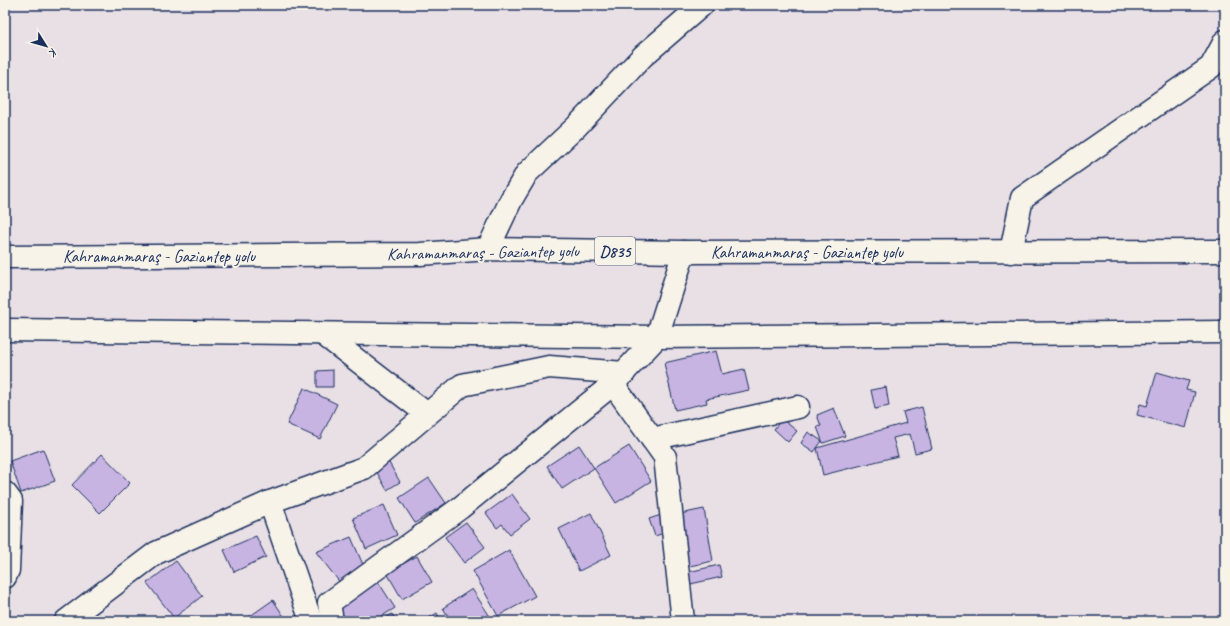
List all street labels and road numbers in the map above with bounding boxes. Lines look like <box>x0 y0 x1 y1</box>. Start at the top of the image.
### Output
road number: D835 <box>595 237 635 265</box>
street label: Kahramanmaraş - Gaziantep yolu <box>387 240 581 265</box>
street label: Kahramanmaraş - Gaziantep yolu <box>711 242 905 263</box>
street label: Kahramanmaraş - Gaziantep yolu <box>63 246 257 267</box>

